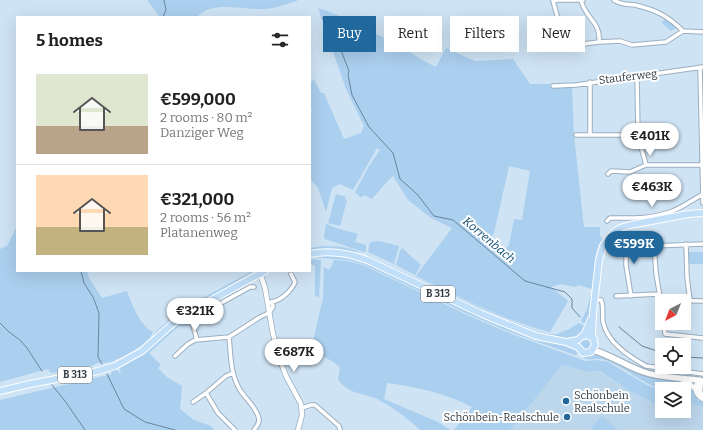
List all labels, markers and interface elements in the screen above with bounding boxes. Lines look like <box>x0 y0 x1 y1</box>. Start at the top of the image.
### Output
chip: Buy <box>323 16 376 52</box>
chip: Rent <box>384 16 442 52</box>
chip: Filters <box>450 16 519 52</box>
chip: New <box>527 16 585 52</box>
icon: filters <box>269 29 291 51</box>
text: 5 homes <box>36 30 103 51</box>
street label: Stauferweg <box>598 67 658 87</box>
text: €599,000 <box>160 89 236 110</box>
icon: home <box>68 90 116 138</box>
text: 2 rooms · 80 m² <box>160 110 252 125</box>
pin: €401K <box>622 123 678 157</box>
text: Danziger Weg <box>160 125 244 140</box>
text: €401K <box>630 128 670 143</box>
pin: €463K <box>624 174 680 208</box>
text: €463K <box>631 179 673 194</box>
text: €321,000 <box>160 189 234 210</box>
icon: home <box>68 191 116 239</box>
text: 2 rooms · 56 m² <box>160 210 251 225</box>
water label: Korrenbach <box>460 214 518 266</box>
text: Platanenweg <box>160 225 238 240</box>
pin: €599K <box>606 231 662 265</box>
text: €599K <box>614 236 654 251</box>
road number: B 313 <box>421 286 455 302</box>
north arrow <box>655 294 691 330</box>
map controls <box>655 294 691 418</box>
pin: €321K <box>167 298 223 332</box>
text: €321K <box>176 303 214 318</box>
button: locate <box>655 338 691 374</box>
pin: €687K <box>266 339 322 373</box>
text: €687K <box>274 344 314 359</box>
road number: B 313 <box>58 367 92 383</box>
button: layers <box>655 382 691 418</box>
place label: Schönbein Realschule <box>574 389 630 415</box>
marker: Schönbein Realschule <box>561 396 571 406</box>
place label: Schönbein-Realschule <box>444 411 559 424</box>
marker: Schönbein-Realschule <box>562 412 572 422</box>

